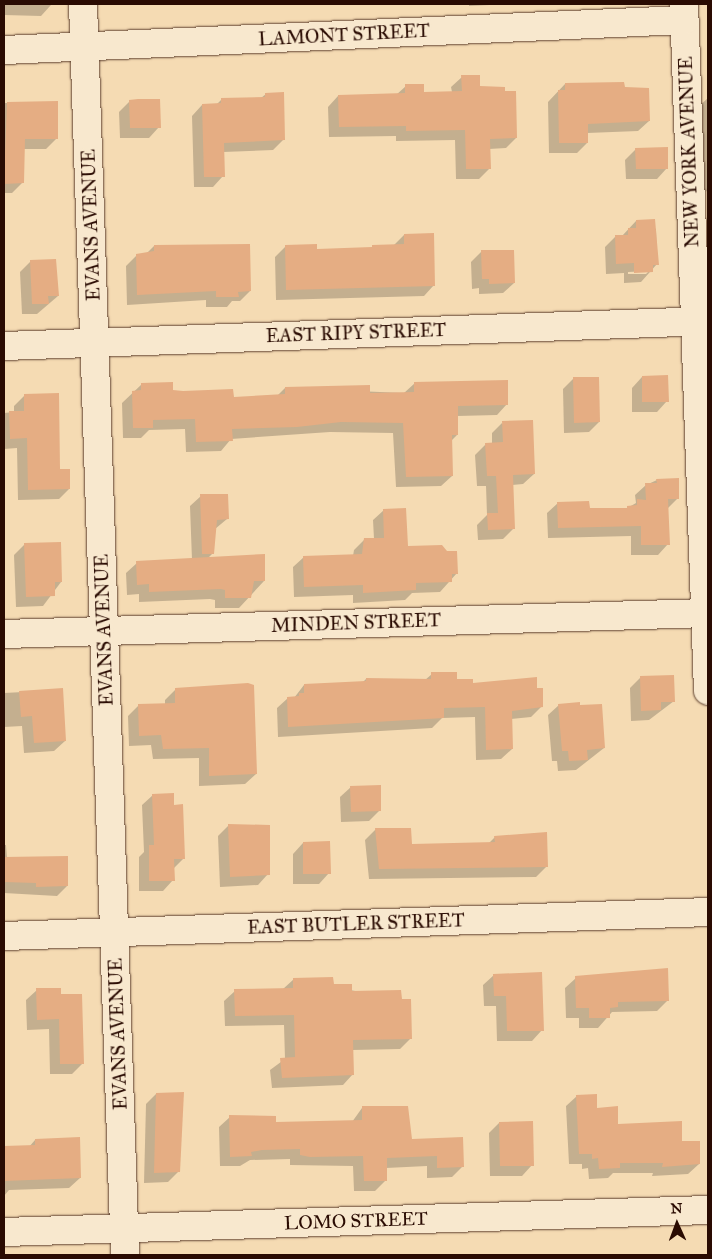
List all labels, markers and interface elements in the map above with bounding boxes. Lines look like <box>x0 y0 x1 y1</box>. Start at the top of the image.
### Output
street label: LAMONT STREET <box>258 19 430 51</box>
street label: NEW YORK AVENUE <box>674 56 704 248</box>
street label: EVANS AVENUE <box>77 149 105 301</box>
street label: EAST RIPY STREET <box>265 318 447 348</box>
street label: EVANS AVENUE <box>90 554 118 706</box>
street label: MINDEN STREET <box>271 609 441 637</box>
street label: EAST BUTLER STREET <box>247 909 465 939</box>
street label: EVANS AVENUE <box>104 958 132 1110</box>
north arrow <box>652 1199 702 1249</box>
text: N <box>670 1200 683 1217</box>
street label: LOMO STREET <box>284 1207 428 1235</box>

